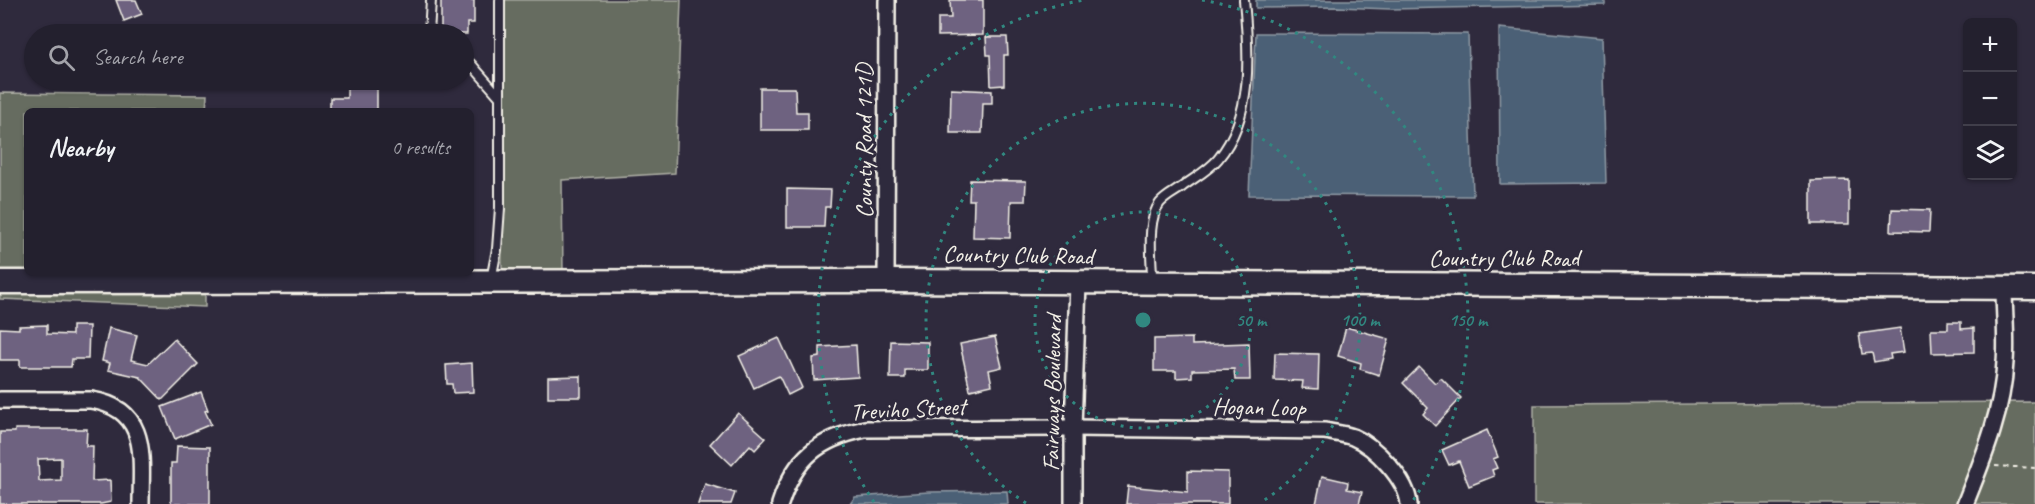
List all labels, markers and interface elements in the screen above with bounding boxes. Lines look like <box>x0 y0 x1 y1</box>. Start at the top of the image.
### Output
map controls <box>1963 18 2017 180</box>
button: + <box>1963 18 2017 72</box>
search box <box>24 24 474 90</box>
icon: search <box>45 41 78 74</box>
text: Search here <box>93 43 183 71</box>
street label: County Road 121D <box>849 62 879 218</box>
button: − <box>1963 72 2017 126</box>
button: layers <box>1963 126 2017 180</box>
text: Nearby <box>48 131 113 164</box>
text: 0 results <box>391 135 450 160</box>
street label: Country Club Road <box>943 239 1097 271</box>
street label: Country Club Road <box>1429 243 1583 273</box>
text: 50 m <box>1236 309 1268 331</box>
text: 100 m <box>1341 309 1381 331</box>
text: 150 m <box>1449 309 1489 331</box>
centre of rings <box>1133 310 1153 330</box>
street label: Fairways Boulevard <box>1036 311 1068 471</box>
street label: Treviho Street <box>850 391 969 427</box>
street label: Hogan Loop <box>1212 391 1308 423</box>

